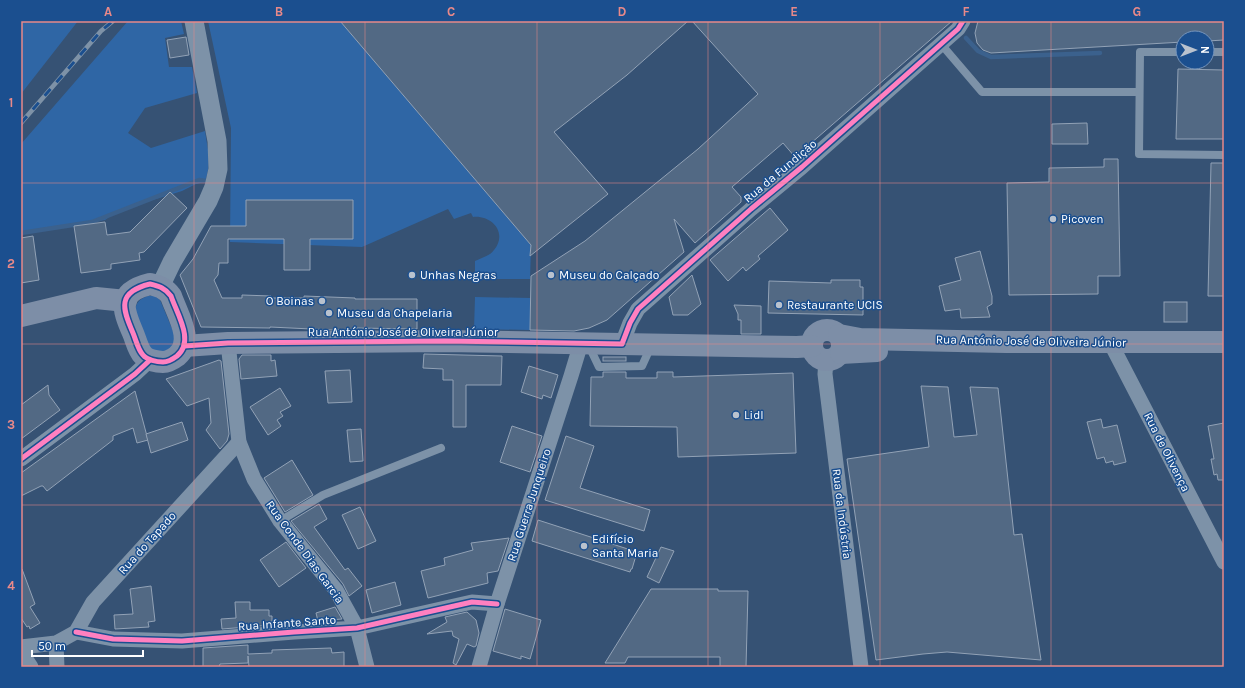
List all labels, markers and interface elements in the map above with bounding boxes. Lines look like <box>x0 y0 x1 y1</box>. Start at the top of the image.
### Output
text: A <box>104 4 112 19</box>
text: B <box>275 4 283 19</box>
text: C <box>447 4 455 19</box>
text: D <box>618 4 627 19</box>
text: E <box>790 4 798 19</box>
text: F <box>962 4 970 19</box>
text: G <box>1133 4 1141 19</box>
north arrow <box>1175 30 1215 70</box>
text: N <box>1198 46 1211 54</box>
text: 1 <box>9 95 13 110</box>
street label: Rua da Fundição <box>741 136 819 206</box>
place label: Picoven <box>1061 212 1103 226</box>
marker: Picoven <box>1048 214 1058 224</box>
text: 2 <box>7 256 15 271</box>
place label: Unhas Negras <box>420 268 496 282</box>
place label: Museu do Calçado <box>559 268 659 282</box>
marker: Unhas Negras <box>407 270 417 280</box>
marker: Museu do Calçado <box>546 270 556 280</box>
place label: O Boinas <box>266 294 314 308</box>
marker: O Boinas <box>317 296 327 306</box>
place label: Restaurante UCIS <box>787 298 883 312</box>
marker: Restaurante UCIS <box>774 300 784 310</box>
place label: Museu da Chapelaria <box>337 306 452 320</box>
marker: Museu da Chapelaria <box>324 308 334 318</box>
street label: Rua António José de Oliveira Júnior <box>308 325 499 339</box>
street label: Rua António José de Oliveira Júnior <box>936 332 1127 350</box>
place label: Lidl <box>744 408 764 422</box>
marker: Lidl <box>731 410 741 420</box>
street label: Rua de Olivença <box>1141 410 1193 494</box>
text: 3 <box>7 417 15 432</box>
street label: Rua Guerra Junqueiro <box>504 447 554 563</box>
street label: Rua da Indústria <box>830 468 854 560</box>
street label: Rua Conde Dias Garcia <box>263 498 347 606</box>
street label: Rua do Tapado <box>115 509 179 577</box>
place label: Edifício Santa Maria <box>592 532 658 560</box>
marker: Edifício Santa Maria <box>579 541 589 551</box>
text: 4 <box>7 578 15 593</box>
street label: Rua Infante Santo <box>237 613 337 633</box>
scale bar <box>32 632 143 658</box>
text: 50 m <box>38 639 66 653</box>

